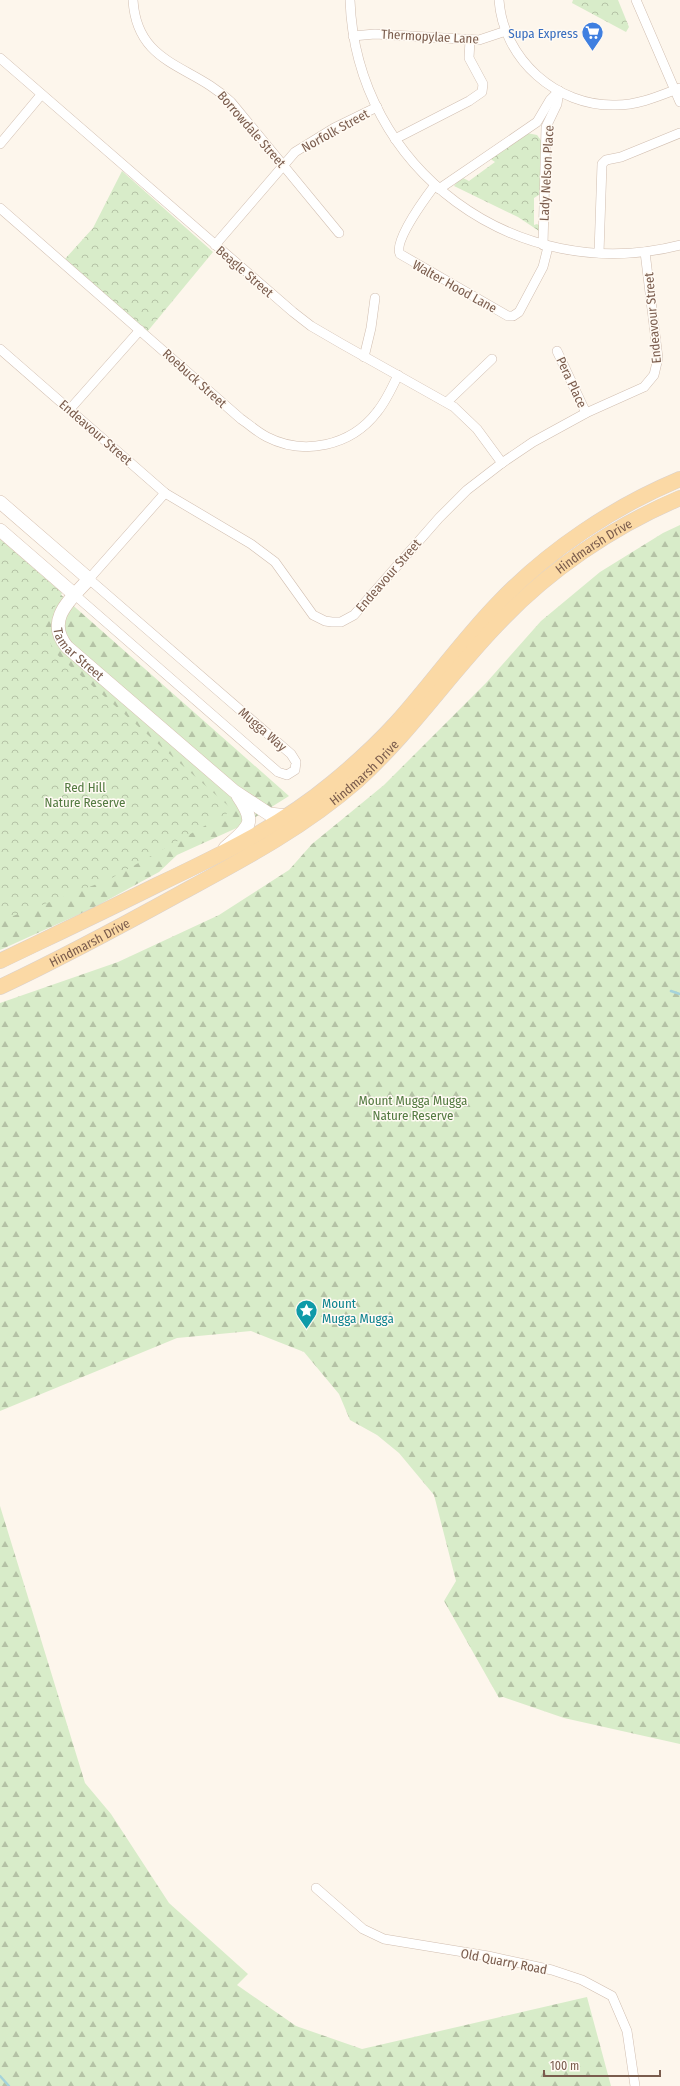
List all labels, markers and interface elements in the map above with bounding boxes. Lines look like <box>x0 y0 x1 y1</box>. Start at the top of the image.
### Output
supermarket icon: Supa Express <box>580 20 606 53</box>
street label: Thermopylae Lane <box>381 26 479 47</box>
place label: Supa Express <box>508 26 578 41</box>
street label: Borrowdale Street <box>214 88 289 171</box>
street label: Norfolk Street <box>299 105 372 155</box>
street label: Lady Nelson Place <box>536 125 557 221</box>
street label: Beagle Street <box>213 243 277 301</box>
street label: Walter Hood Lane <box>410 257 499 316</box>
street label: Endeavour Street <box>641 271 664 364</box>
street label: Roebuck Street <box>160 346 230 411</box>
street label: Pera Place <box>553 354 590 410</box>
street label: Endeavour Street <box>56 397 136 468</box>
street label: Hindmarsh Drive <box>552 516 635 577</box>
street label: Endeavour Street <box>353 535 424 615</box>
street label: Tamar Street <box>50 627 107 684</box>
street label: Mugga Way <box>236 704 290 754</box>
street label: Hindmarsh Drive <box>327 737 402 808</box>
park label: Red Hill Nature Reserve <box>45 780 125 810</box>
street label: Hindmarsh Drive <box>47 915 132 970</box>
park label: Mount Mugga Mugga Nature Reserve <box>359 1093 467 1123</box>
place label: Mount Mugga Mugga <box>322 1296 394 1326</box>
place icon: Mount Mugga Mugga <box>294 1297 320 1330</box>
street label: Old Quarry Road <box>459 1946 548 1977</box>
scale bar <box>544 2052 660 2078</box>
text: 100 m <box>550 2059 579 2073</box>

